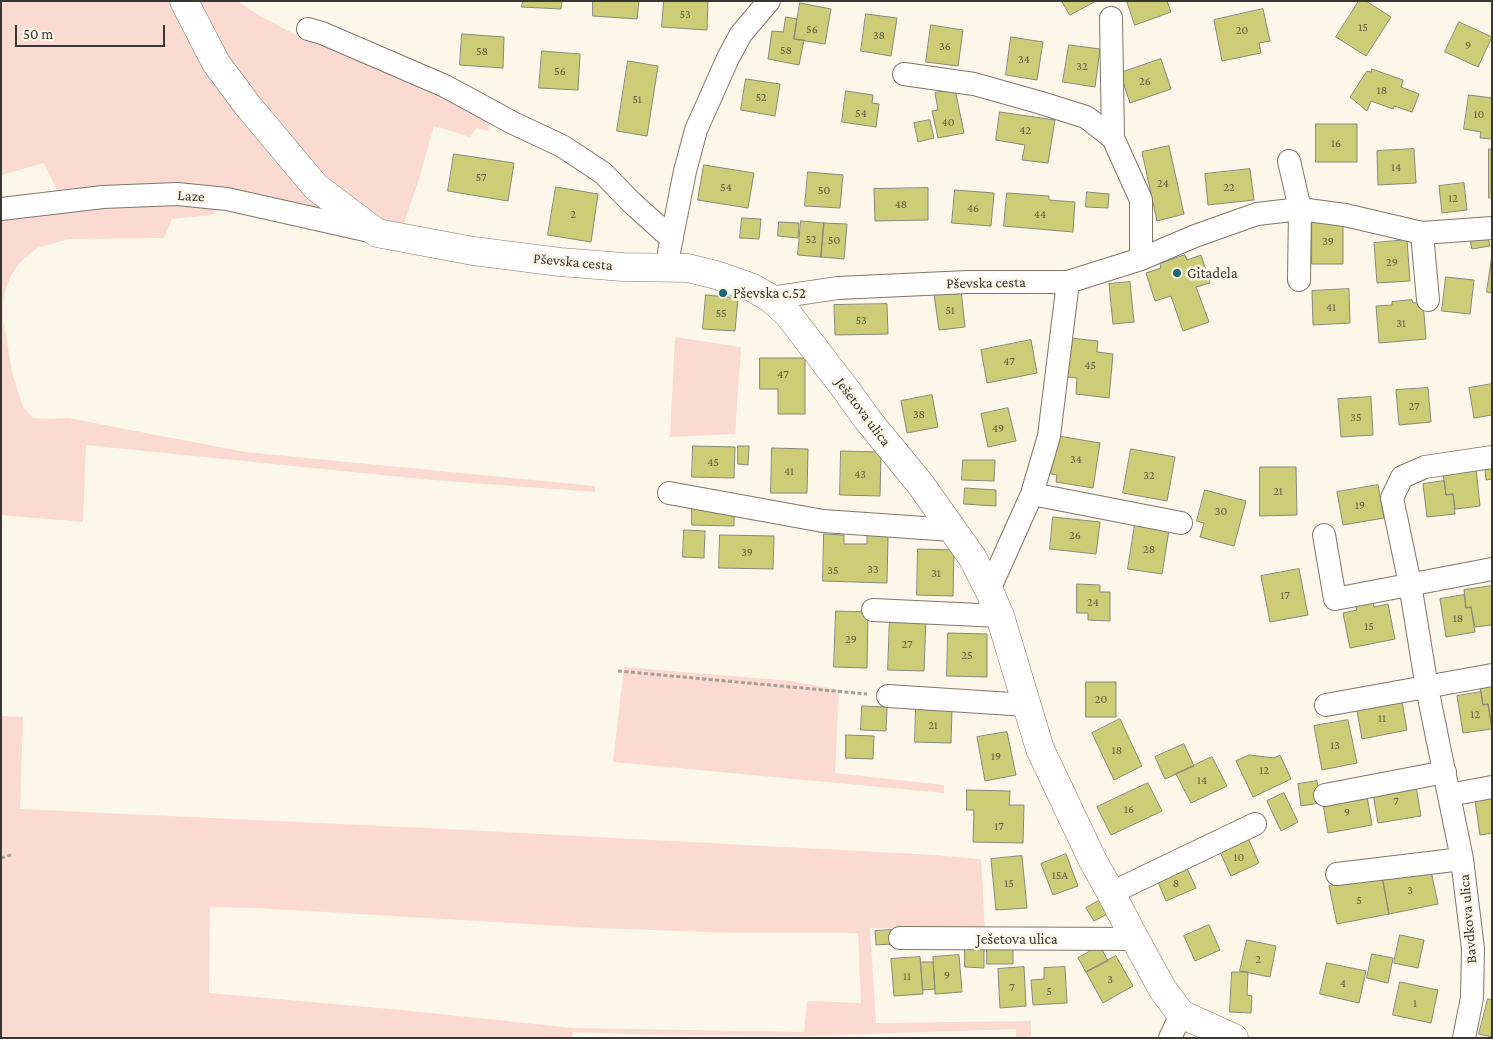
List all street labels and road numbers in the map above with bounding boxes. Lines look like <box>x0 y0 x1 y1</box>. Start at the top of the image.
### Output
street label: Laze <box>177 186 205 206</box>
street label: Pševska cesta <box>532 250 614 274</box>
street label: Pševska cesta <box>946 273 1026 293</box>
street label: Ješetova ulica <box>831 374 895 450</box>
street label: Bavdkova ulica <box>1455 873 1481 965</box>
street label: Ješetova ulica <box>976 930 1058 948</box>

